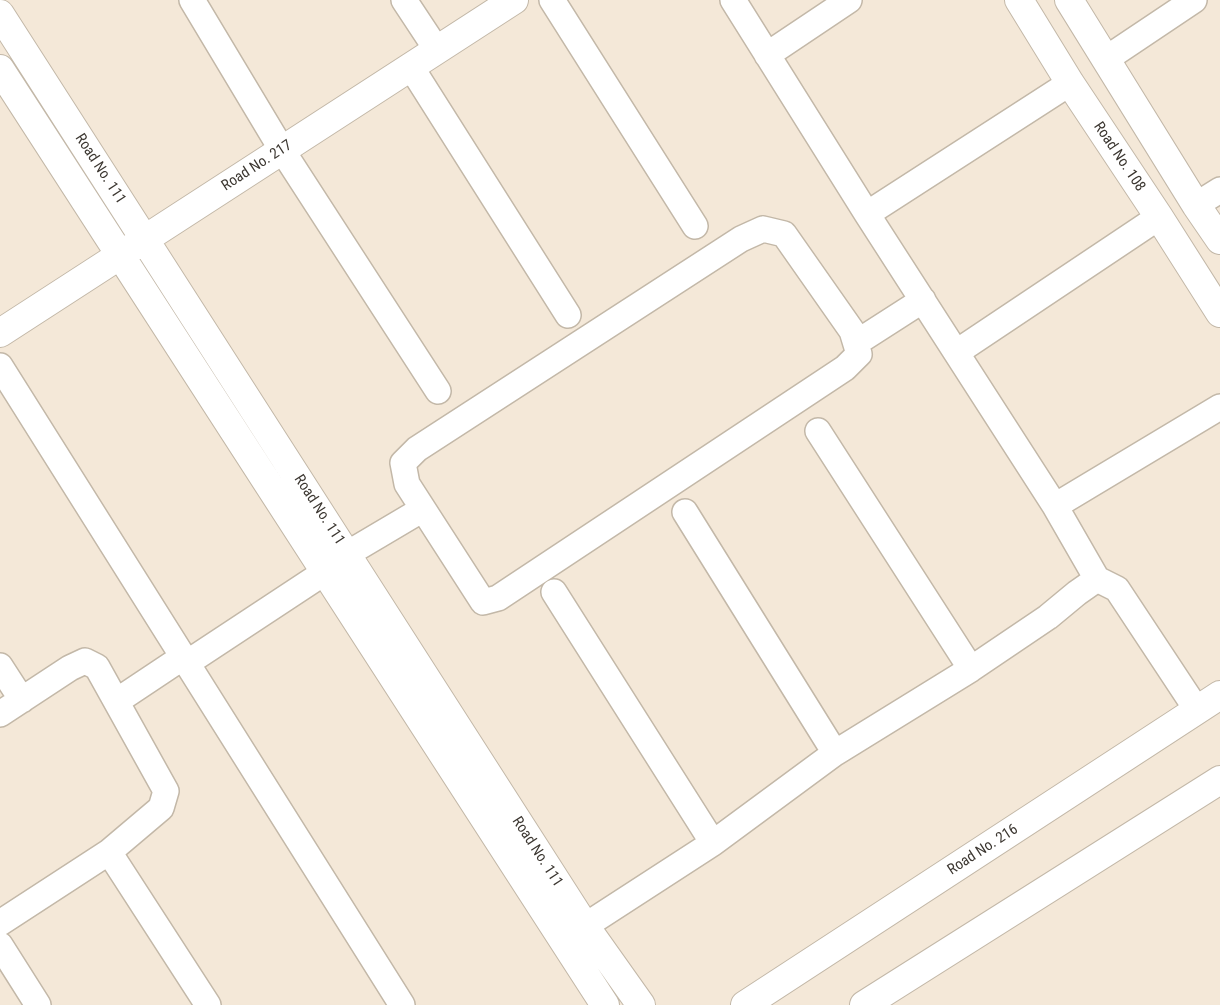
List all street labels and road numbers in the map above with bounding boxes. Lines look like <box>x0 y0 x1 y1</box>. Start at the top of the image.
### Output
street label: Road No. 108 <box>1089 119 1149 195</box>
street label: Road No. 111 <box>71 131 129 207</box>
street label: Road No. 217 <box>219 137 295 195</box>
street label: Road No. 111 <box>290 472 348 548</box>
street label: Road No. 111 <box>508 814 566 890</box>
street label: Road No. 216 <box>945 821 1021 879</box>

